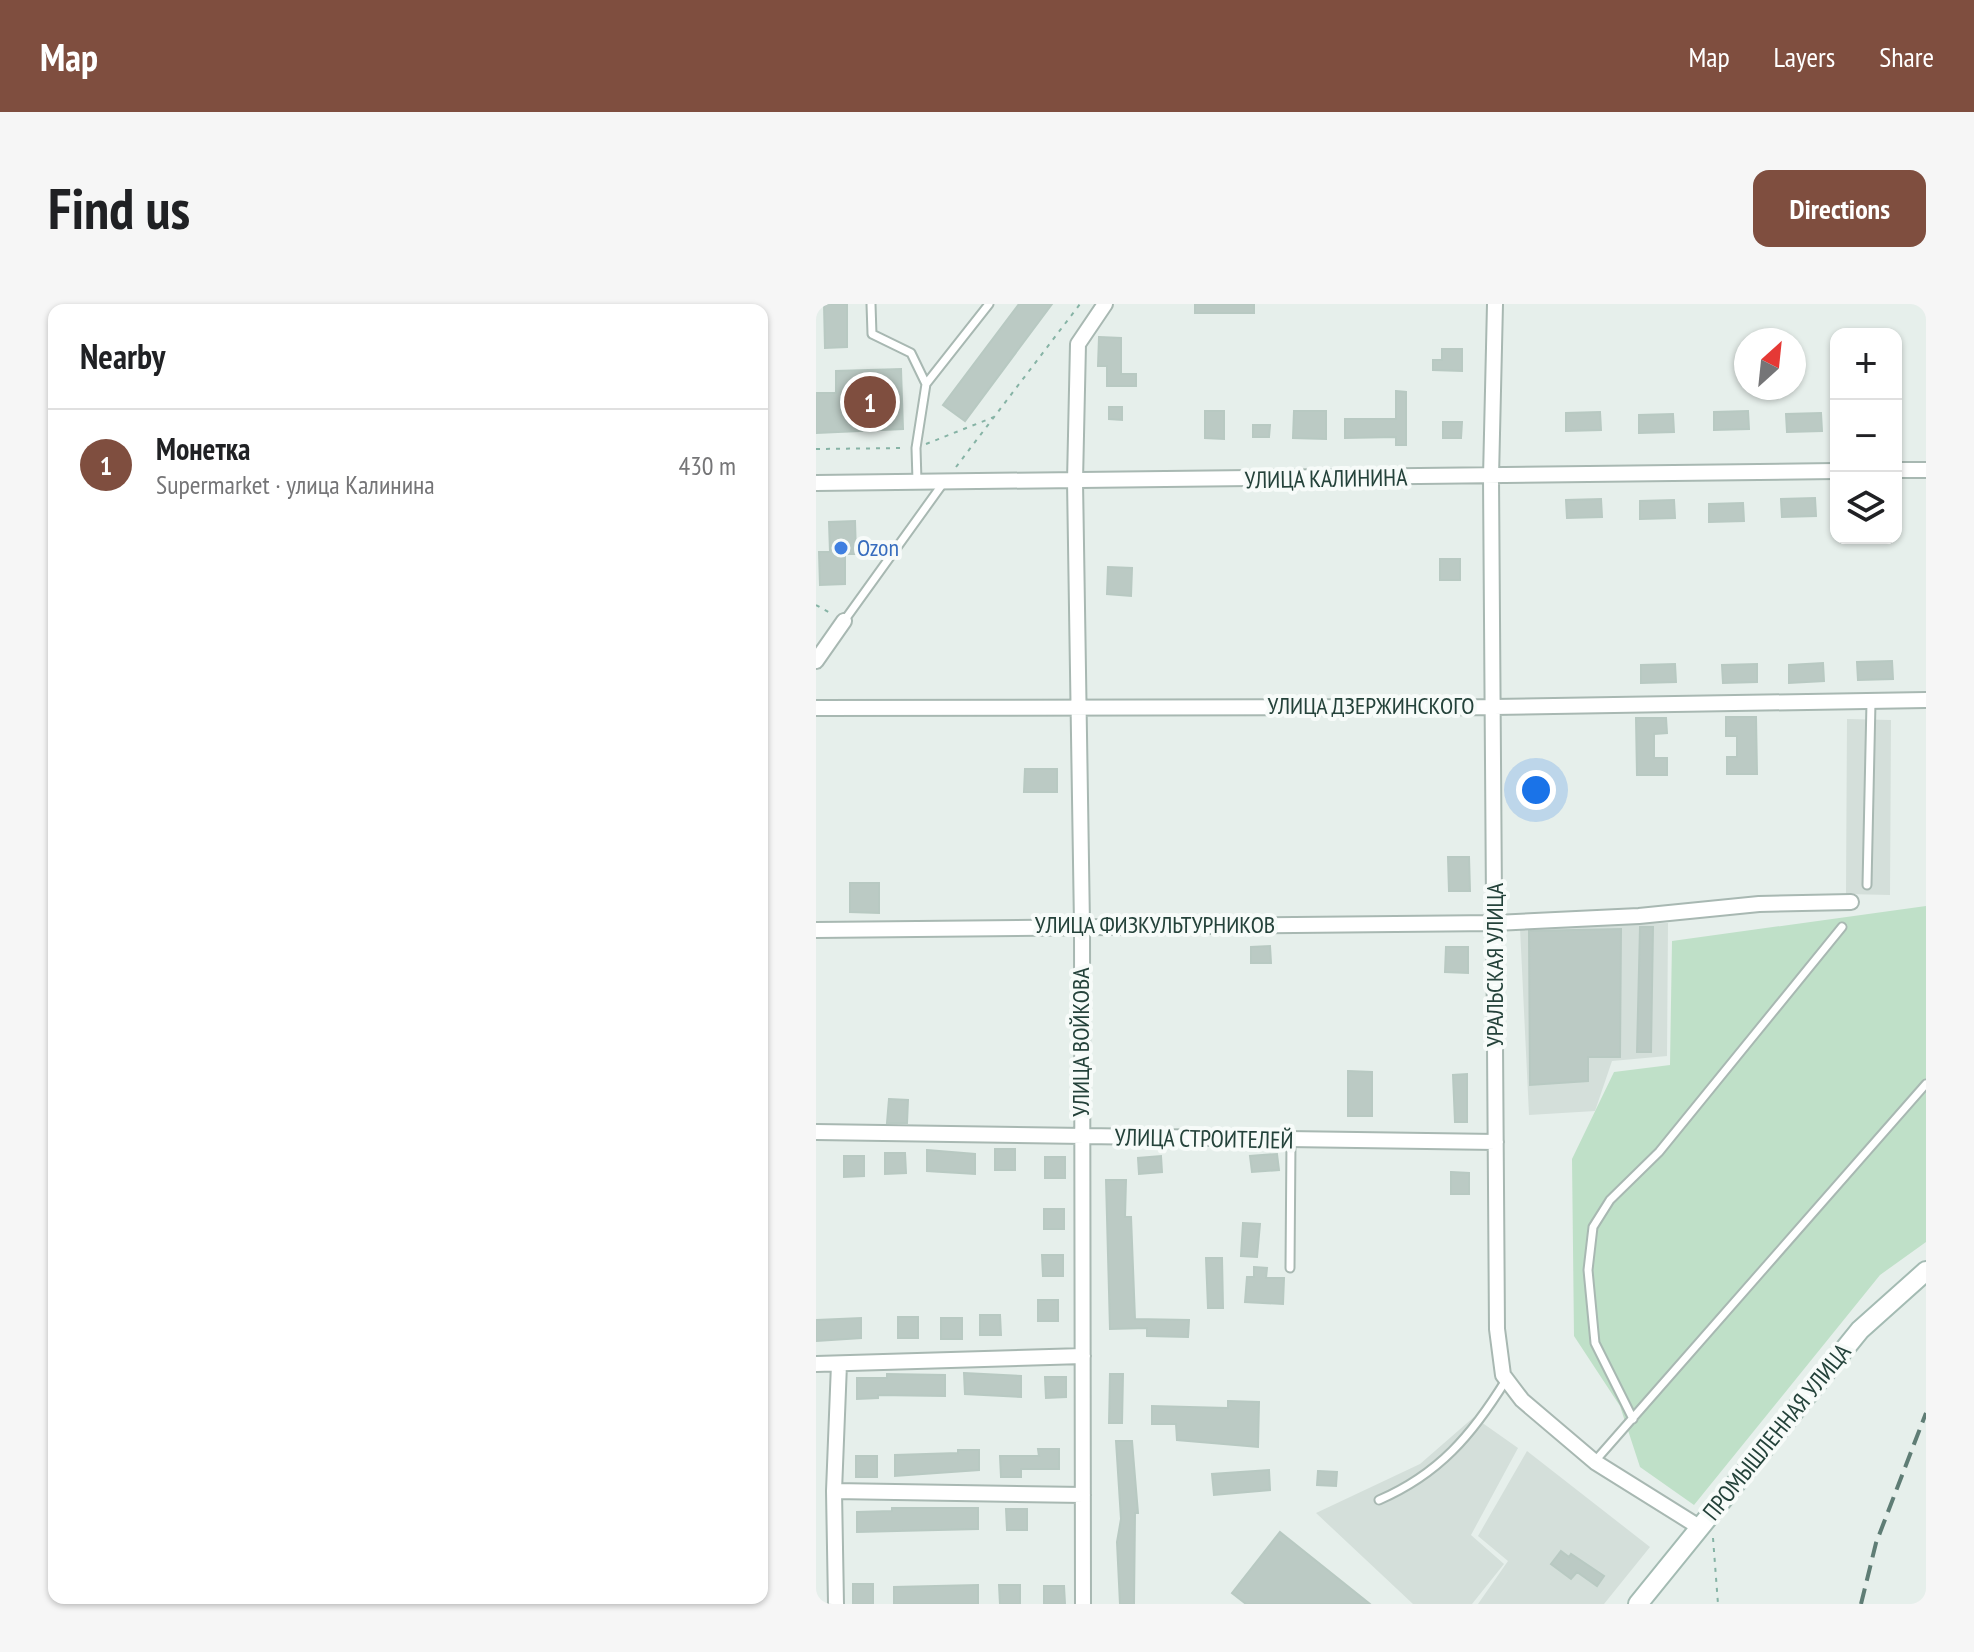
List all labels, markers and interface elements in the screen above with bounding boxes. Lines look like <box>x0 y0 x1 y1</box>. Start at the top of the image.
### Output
text: Map <box>40 32 98 81</box>
text: Map <box>1688 38 1730 75</box>
text: Layers <box>1774 38 1835 75</box>
text: Share <box>1879 38 1934 75</box>
button: Directions <box>1753 170 1926 247</box>
text: Find us <box>48 172 190 244</box>
north arrow <box>1734 328 1806 400</box>
map controls <box>1830 328 1902 544</box>
button: + <box>1830 328 1902 400</box>
text: Nearby <box>80 334 165 378</box>
pin: 1 <box>844 372 896 432</box>
button: − <box>1830 400 1902 472</box>
text: Монетка <box>156 429 250 468</box>
text: 1 <box>100 449 112 482</box>
text: 430 m <box>678 449 736 482</box>
street label: УЛИЦА КАЛИНИНА <box>1244 462 1408 495</box>
text: Supermarket · улица Калинина <box>156 468 435 501</box>
button: layers <box>1830 472 1902 544</box>
place label: Ozon <box>857 532 899 563</box>
marker: Ozon <box>832 539 850 557</box>
street label: УЛИЦА ДЗЕРЖИНСКОГО <box>1267 690 1475 721</box>
your location <box>1516 770 1556 810</box>
street label: УРАЛЬСКАЯ УЛИЦА <box>1479 882 1510 1047</box>
street label: УЛИЦА ФИЗКУЛЬТУРНИКОВ <box>1035 909 1275 940</box>
street label: УЛИЦА ВОЙКОВА <box>1065 967 1096 1117</box>
street label: УЛИЦА СТРОИТЕЛЕЙ <box>1114 1121 1294 1156</box>
street label: ПРОМЫШЛЕННАЯ УЛИЦА <box>1696 1337 1858 1526</box>

